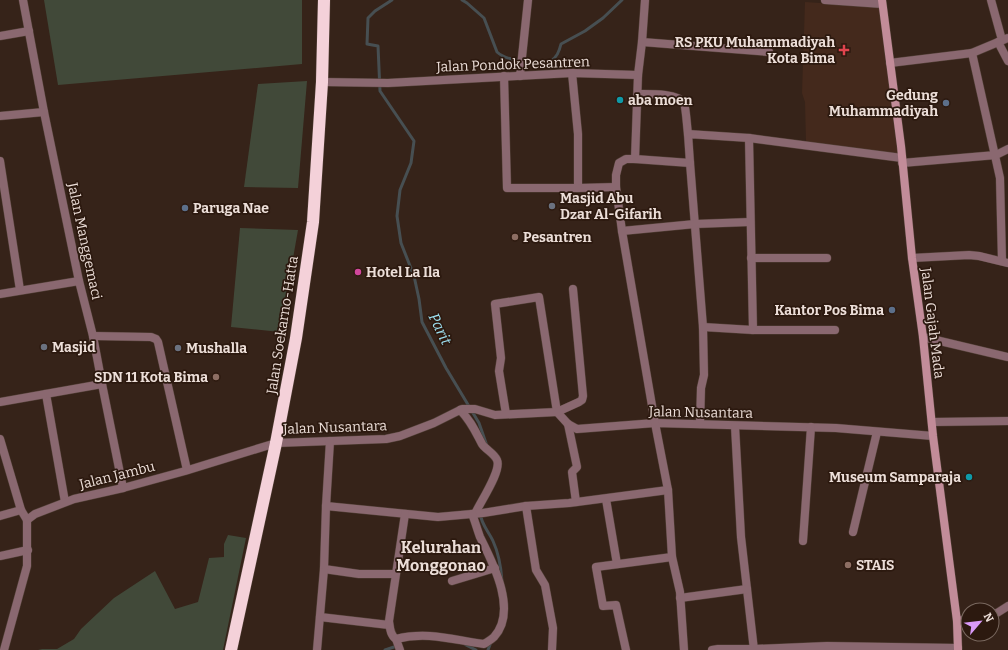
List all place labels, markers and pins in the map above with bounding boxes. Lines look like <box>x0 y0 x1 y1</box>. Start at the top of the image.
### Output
place label: RS PKU Muhammadiyah Kota Bima <box>675 34 835 67</box>
marker: RS PKU Muhammadiyah Kota Bima <box>838 44 850 56</box>
place label: Gedung Muhammadiyah <box>829 87 938 120</box>
place label: aba moen <box>628 92 693 109</box>
marker: aba moen <box>615 95 625 105</box>
marker: Gedung Muhammadiyah <box>941 98 951 108</box>
place label: Masjid Abu Dzar Al-Gifarih <box>560 190 662 223</box>
place label: Paruga Nae <box>193 200 269 217</box>
marker: Masjid Abu Dzar Al-Gifarih <box>547 201 557 211</box>
marker: Paruga Nae <box>180 203 190 213</box>
place label: Pesantren <box>523 229 591 246</box>
marker: Pesantren <box>510 232 520 242</box>
place label: Hotel La Ila <box>366 264 440 281</box>
marker: Hotel La Ila <box>353 267 363 277</box>
place label: Kantor Pos Bima <box>775 302 884 319</box>
marker: Kantor Pos Bima <box>887 305 897 315</box>
place label: Masjid <box>52 339 96 356</box>
place label: Mushalla <box>186 340 247 357</box>
marker: Masjid <box>39 342 49 352</box>
marker: Mushalla <box>173 343 183 353</box>
place label: SDN 11 Kota Bima <box>94 369 208 386</box>
marker: SDN 11 Kota Bima <box>211 372 221 382</box>
place label: Museum Samparaja <box>829 469 961 486</box>
marker: Museum Samparaja <box>964 472 974 482</box>
place label: STAIS <box>856 557 894 574</box>
marker: STAIS <box>843 560 853 570</box>

